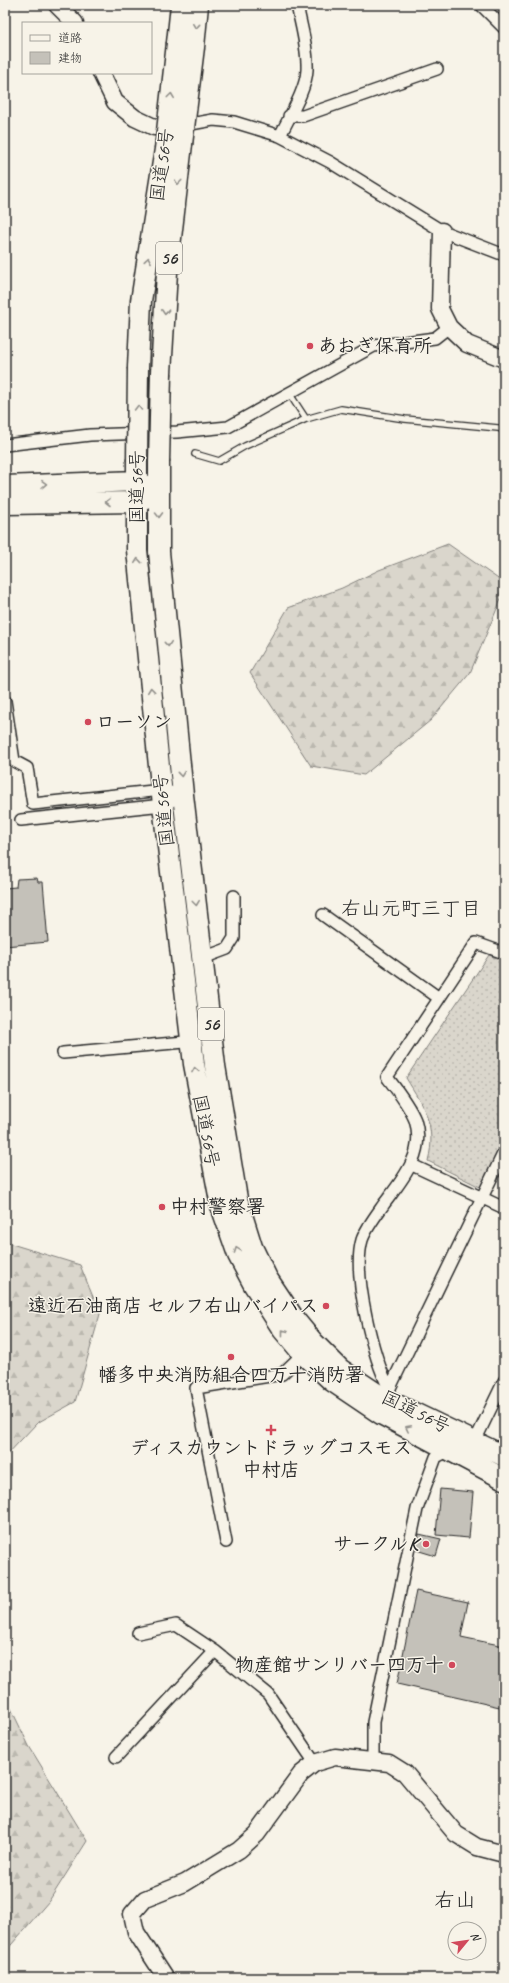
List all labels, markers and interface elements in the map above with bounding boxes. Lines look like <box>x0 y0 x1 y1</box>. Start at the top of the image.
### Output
legend <box>22 22 152 74</box>
one-way arrow <box>192 23 201 29</box>
text: 道路 <box>58 30 82 46</box>
text: 建物 <box>58 50 82 66</box>
one-way arrow <box>166 93 175 99</box>
street label: 国道56号 <box>145 127 179 203</box>
one-way arrow <box>173 179 182 185</box>
road number: 56 <box>156 242 182 274</box>
one-way arrow <box>143 257 151 263</box>
one-way arrow <box>160 309 169 315</box>
place label: あおぎ保育所 <box>318 334 432 358</box>
marker: あおぎ保育所 <box>305 341 315 351</box>
one-way arrow <box>134 405 142 411</box>
street label: 国道56号 <box>125 450 149 524</box>
one-way arrow <box>41 480 47 488</box>
one-way arrow <box>105 498 111 506</box>
one-way arrow <box>154 512 163 518</box>
one-way arrow <box>133 558 142 564</box>
one-way arrow <box>163 641 172 647</box>
one-way arrow <box>147 687 156 693</box>
place label: ローソン <box>96 710 172 734</box>
marker: ローソン <box>83 717 93 727</box>
one-way arrow <box>176 771 185 777</box>
street label: 国道56号 <box>148 772 180 848</box>
district label: 右山元町三丁目 <box>341 896 481 921</box>
one-way arrow <box>192 900 201 906</box>
road number: 56 <box>198 1008 224 1040</box>
one-way arrow <box>191 1066 199 1073</box>
street label: 国道56号 <box>187 1092 225 1170</box>
place label: 中村警察署 <box>170 1195 265 1219</box>
marker: 中村警察署 <box>157 1202 167 1212</box>
one-way arrow <box>233 1247 242 1254</box>
place label: 遠近石油商店 セルフ右山バイパス <box>28 1294 318 1318</box>
marker: 遠近石油商店 セルフ右山バイパス <box>321 1301 331 1311</box>
one-way arrow <box>282 1329 289 1336</box>
marker: 幡多中央消防組合四万十消防署 <box>226 1352 236 1362</box>
place label: 幡多中央消防組合四万十消防署 <box>98 1363 364 1387</box>
street label: 国道56号 <box>377 1385 455 1439</box>
marker: ディスカウントドラッグコスモス 中村店 <box>266 1425 276 1435</box>
one-way arrow <box>404 1425 412 1433</box>
place label: ディスカウントドラッグコスモス 中村店 <box>130 1436 412 1482</box>
place label: サークルK <box>333 1532 422 1556</box>
marker: サークルK <box>421 1539 431 1549</box>
place label: 物産館サンリバー四万十 <box>235 1653 444 1677</box>
marker: 物産館サンリバー四万十 <box>447 1660 457 1670</box>
district label: 右山 <box>434 1887 476 1913</box>
north arrow <box>447 1921 487 1961</box>
text: N <box>468 1930 485 1944</box>

